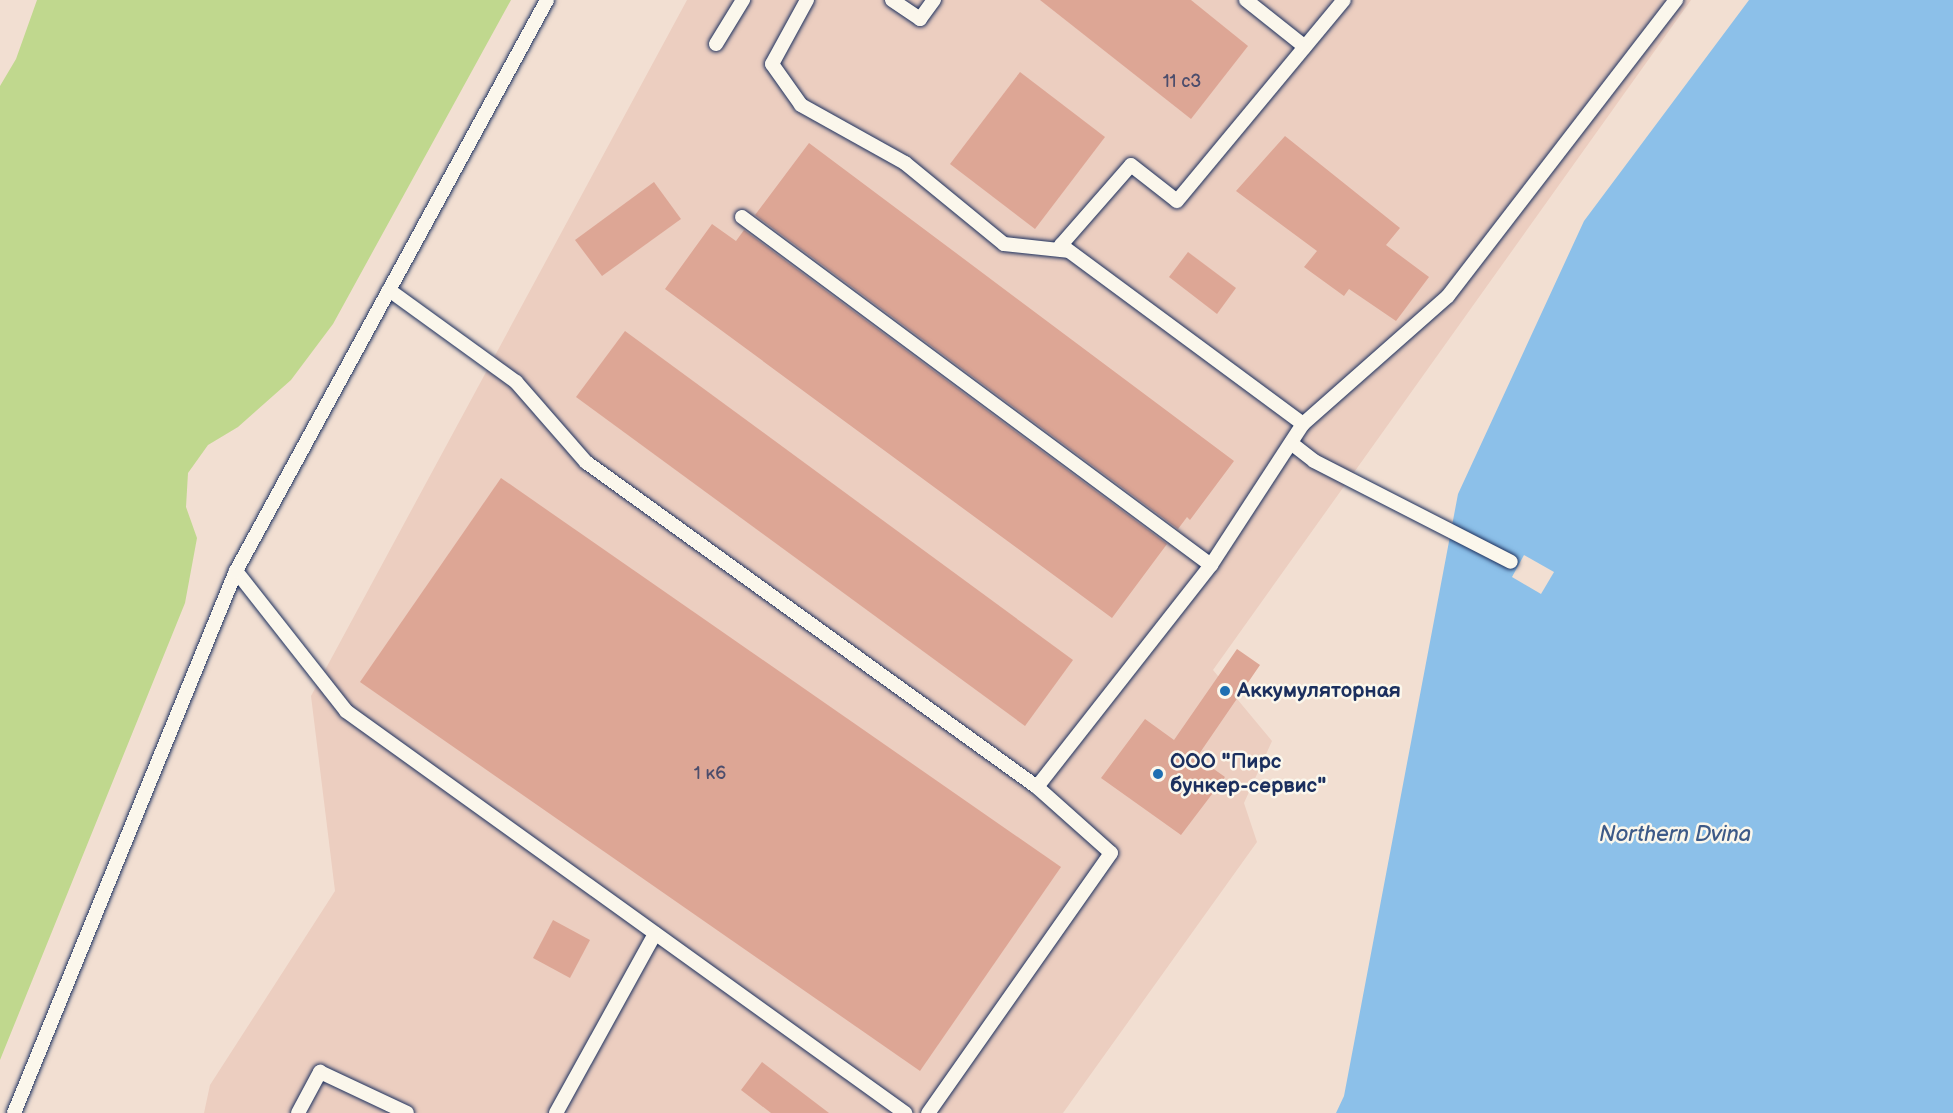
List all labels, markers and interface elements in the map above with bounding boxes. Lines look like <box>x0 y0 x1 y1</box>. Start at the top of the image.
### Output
house number: 11 с3 <box>1163 71 1201 93</box>
place label: Аккумуляторная <box>1237 678 1401 704</box>
marker: Аккумуляторная <box>1218 684 1232 698</box>
place label: ООО "Пирс бункер-сервис" <box>1170 749 1326 799</box>
house number: 1 к6 <box>694 763 726 785</box>
marker: ООО "Пирс бункер-сервис" <box>1151 767 1165 781</box>
water label: Northern Dvina <box>1599 822 1751 848</box>

